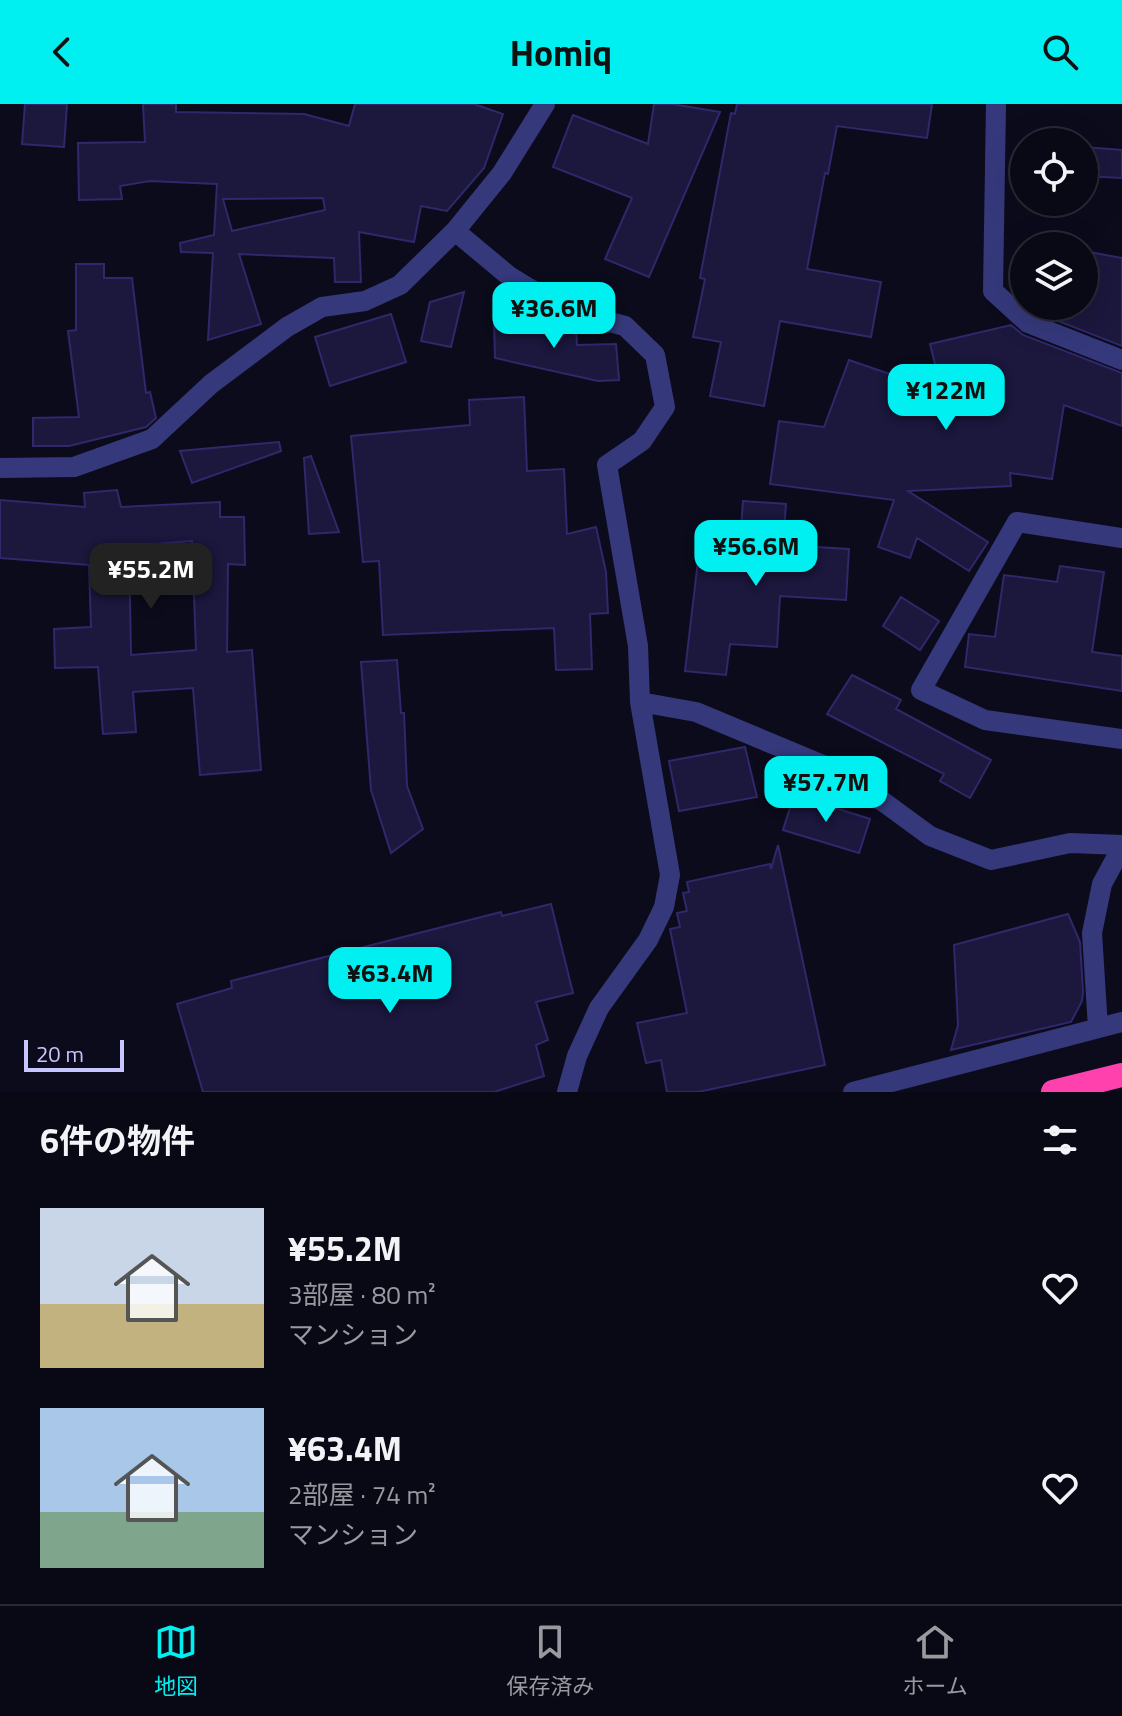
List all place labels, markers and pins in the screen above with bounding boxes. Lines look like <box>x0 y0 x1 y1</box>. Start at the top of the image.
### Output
pin: ¥36.6M <box>489 282 619 350</box>
pin: ¥122M <box>890 364 1002 432</box>
pin: ¥56.6M <box>691 520 821 588</box>
pin: ¥55.2M <box>86 543 216 611</box>
pin: ¥57.7M <box>761 756 891 824</box>
pin: ¥63.4M <box>325 947 455 1015</box>

